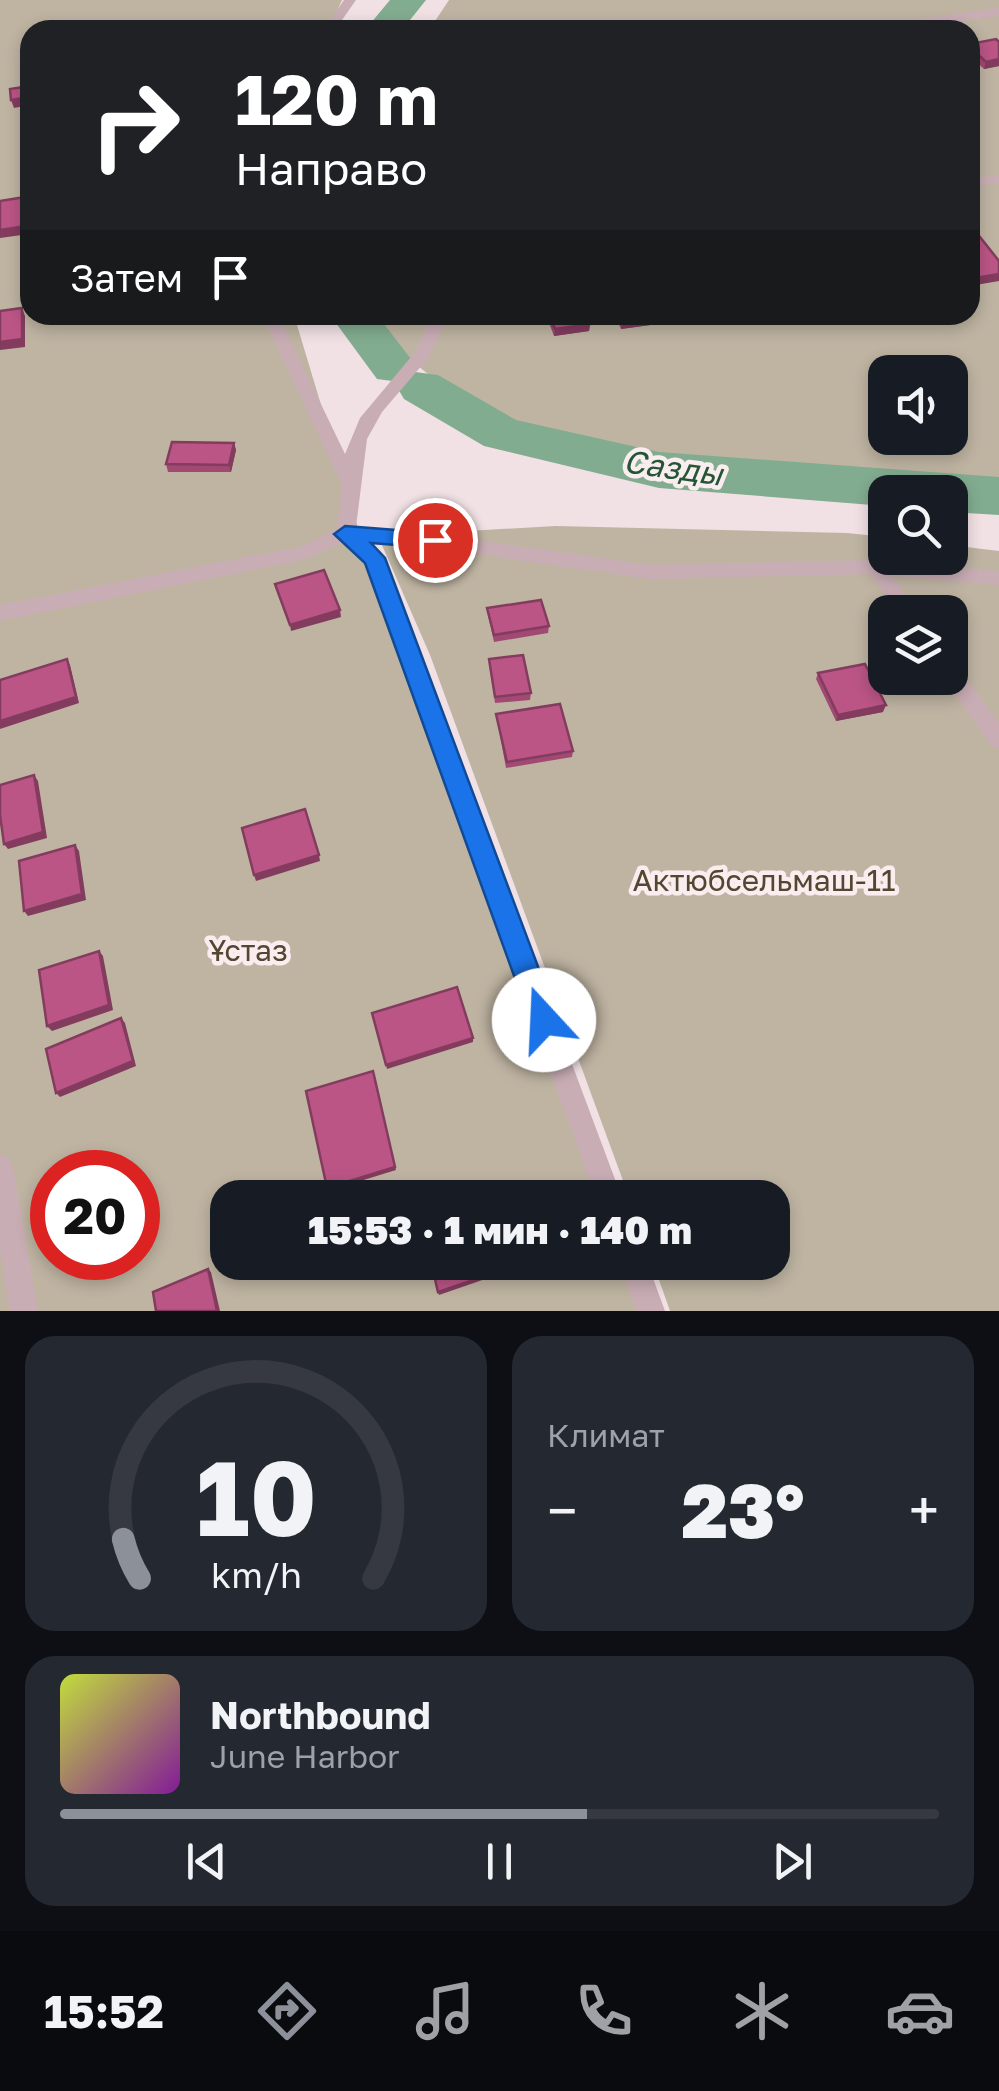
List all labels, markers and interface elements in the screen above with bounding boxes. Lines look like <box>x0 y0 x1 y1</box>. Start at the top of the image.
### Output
text: 120 m <box>235 56 438 140</box>
icon: right <box>70 60 200 190</box>
text: Направо <box>235 141 427 195</box>
icon: arrive <box>203 250 258 305</box>
text: Затем <box>70 255 183 300</box>
map controls <box>868 355 968 695</box>
button: sound <box>868 355 968 455</box>
water label: Сазды <box>621 441 726 493</box>
button: search <box>868 475 968 575</box>
pin <box>393 498 478 583</box>
icon: arrive <box>408 513 463 568</box>
button: layers <box>868 595 968 695</box>
park label: Актюбсельмаш-11 <box>632 862 896 898</box>
park label: Ұстаз <box>208 932 288 968</box>
position arrow <box>492 968 596 1072</box>
speed limit sign: 20 <box>30 1150 160 1280</box>
text: 15:53 · 1 мин · 140 m <box>308 1207 692 1252</box>
text: Климат <box>547 1416 665 1454</box>
text: 10 <box>195 1434 317 1559</box>
text: 23° <box>681 1464 805 1555</box>
text: − <box>547 1477 577 1543</box>
text: + <box>909 1477 939 1543</box>
text: km/h <box>211 1553 301 1596</box>
text: Northbound <box>210 1692 431 1737</box>
text: June Harbor <box>210 1737 400 1775</box>
icon: previous <box>179 1834 234 1889</box>
icon: pause <box>472 1834 527 1889</box>
icon: next <box>765 1834 820 1889</box>
icon: directions <box>252 1976 322 2046</box>
icon: music <box>410 1976 480 2046</box>
icon: phone <box>569 1976 639 2046</box>
icon: climate <box>727 1976 797 2046</box>
icon: car <box>885 1976 955 2046</box>
text: 15:52 <box>44 1984 164 2038</box>

